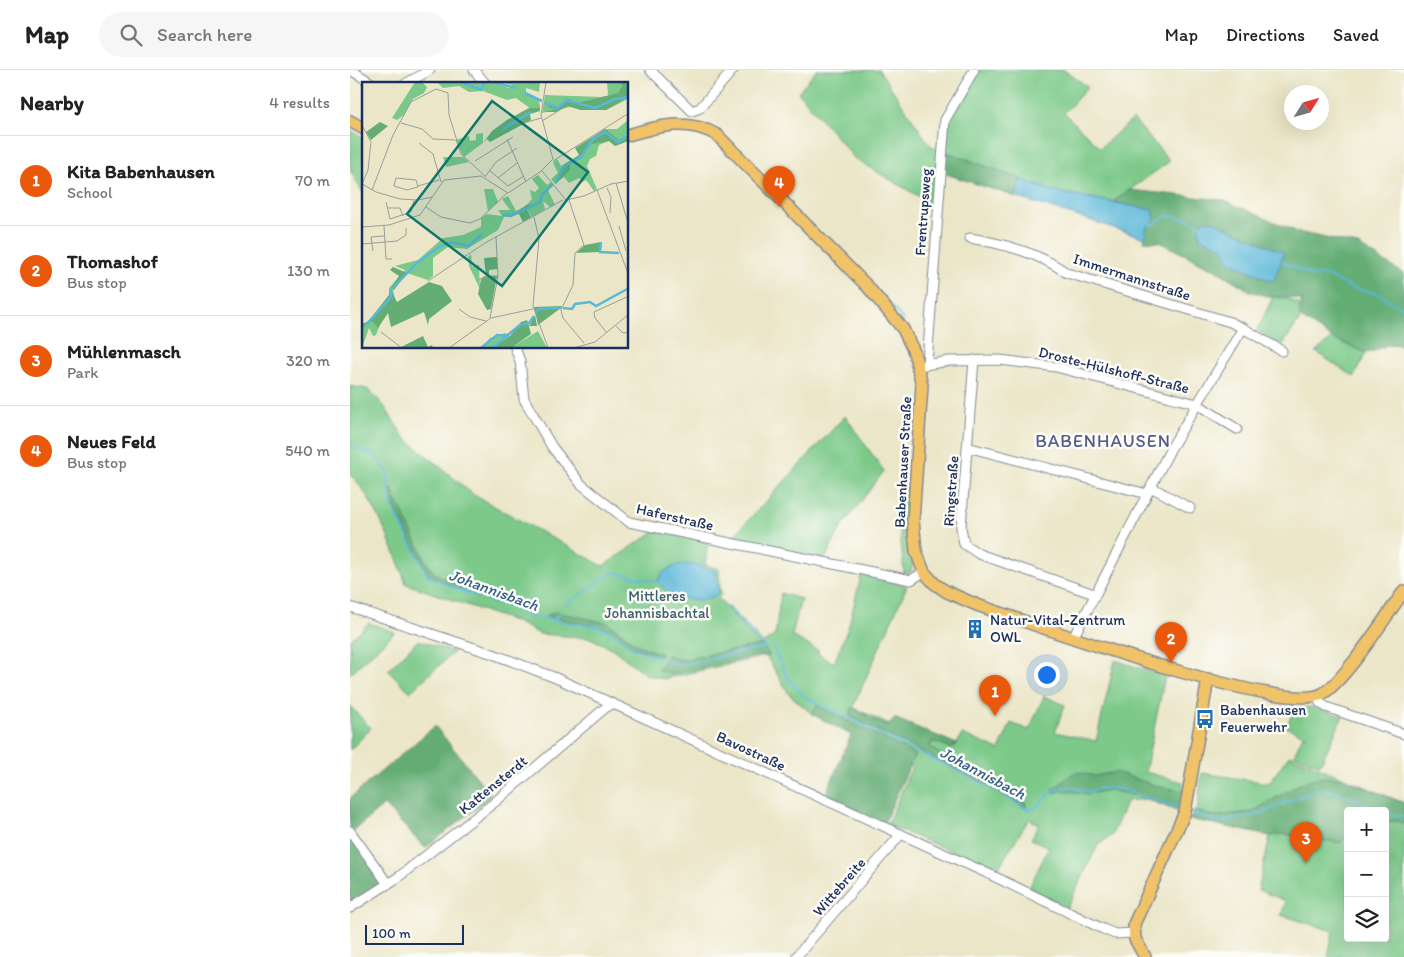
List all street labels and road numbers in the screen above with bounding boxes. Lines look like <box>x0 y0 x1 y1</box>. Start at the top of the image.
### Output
street label: Frentrupsweg <box>911 167 935 256</box>
street label: Immermannstraße <box>1071 250 1193 304</box>
street label: Droste-Hülshoff-Straße <box>1037 343 1191 397</box>
street label: Babenhauser Straße <box>891 396 915 528</box>
street label: Ringstraße <box>940 455 962 527</box>
street label: Haferstraße <box>635 499 715 535</box>
street label: Bavostraße <box>713 727 789 775</box>
street label: Kattensterdt <box>455 752 531 818</box>
street label: Wittebreite <box>809 854 869 920</box>

